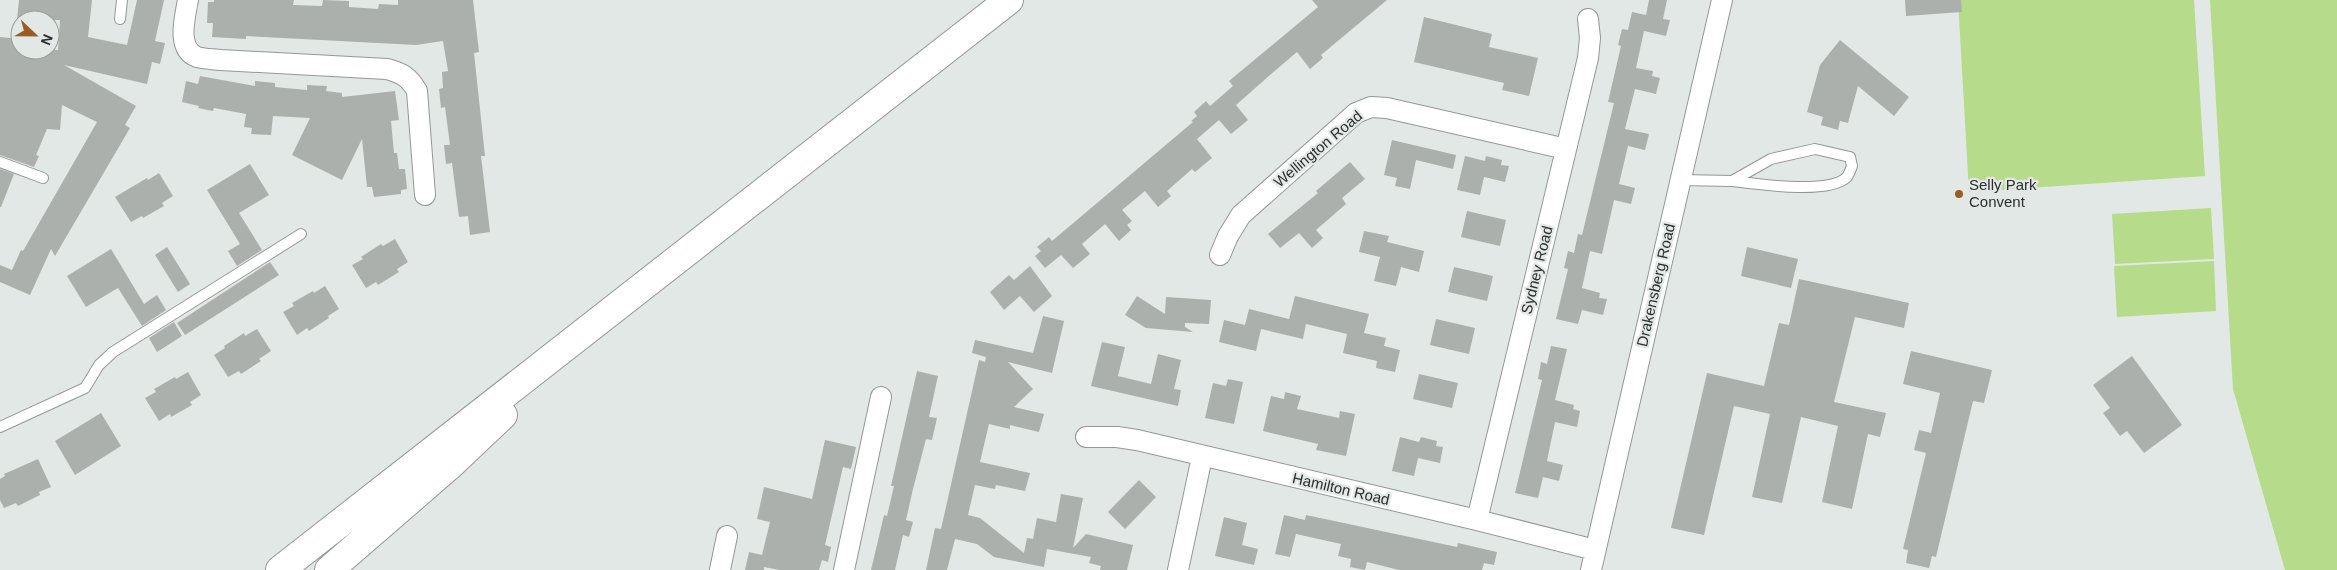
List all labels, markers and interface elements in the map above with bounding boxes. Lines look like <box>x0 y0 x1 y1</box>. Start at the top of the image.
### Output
north arrow <box>10 10 60 60</box>
text: N <box>38 32 56 48</box>
street label: Wellington Road <box>1270 107 1365 190</box>
place label: Selly Park Convent <box>1969 176 2037 210</box>
marker: Selly Park Convent <box>1953 188 1965 200</box>
street label: Drakensberg Road <box>1633 222 1678 348</box>
street label: Sydney Road <box>1517 224 1556 316</box>
street label: Hamilton Road <box>1291 469 1391 508</box>

